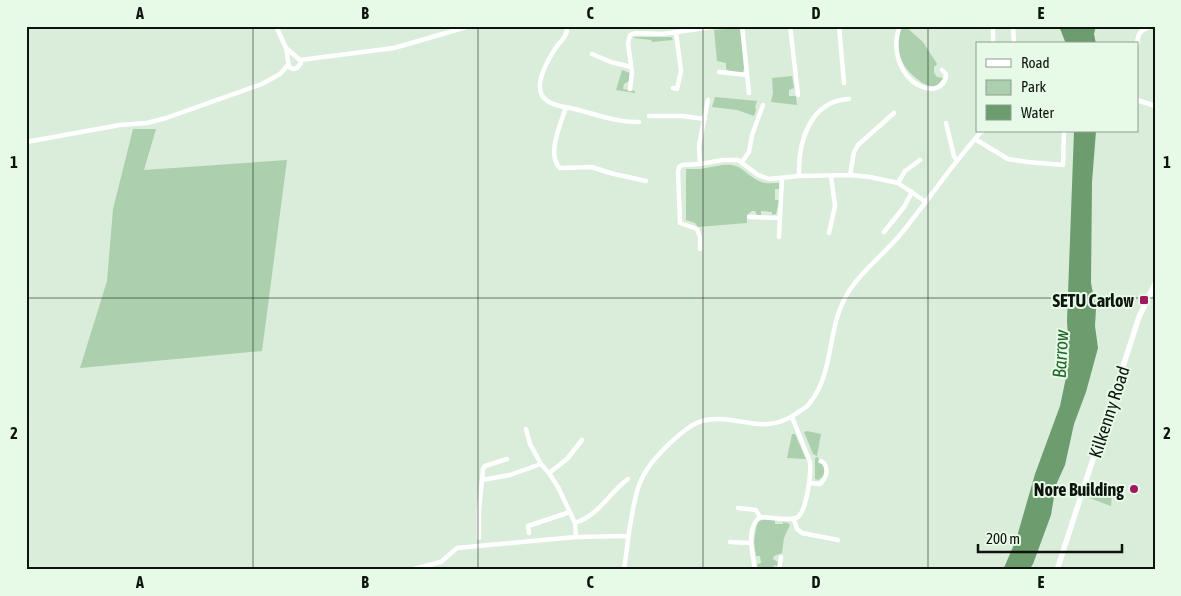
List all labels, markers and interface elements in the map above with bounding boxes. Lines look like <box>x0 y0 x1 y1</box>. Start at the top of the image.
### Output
text: A <box>135 4 144 22</box>
text: B <box>361 4 369 22</box>
text: C <box>586 4 594 22</box>
text: D <box>812 4 821 22</box>
text: E <box>1038 4 1045 22</box>
legend <box>976 42 1138 132</box>
text: Road <box>1021 54 1050 71</box>
text: Park <box>1021 78 1046 95</box>
text: Water <box>1021 104 1054 121</box>
text: 1 <box>10 153 18 171</box>
text: 1 <box>1163 153 1171 171</box>
place label: SETU Carlow <box>1052 290 1134 311</box>
marker: SETU Carlow <box>1138 294 1150 306</box>
water label: Barrow <box>1048 329 1072 379</box>
street label: Kilkenny Road <box>1084 363 1134 461</box>
text: 2 <box>10 424 18 442</box>
text: 2 <box>1163 424 1171 442</box>
place label: Nore Building <box>1034 479 1124 500</box>
marker: Nore Building <box>1128 483 1140 495</box>
scale bar <box>978 521 1122 553</box>
text: 200 m <box>986 530 1020 547</box>
text: A <box>135 573 144 591</box>
text: B <box>361 573 369 591</box>
text: C <box>586 573 594 591</box>
text: D <box>812 573 821 591</box>
text: E <box>1038 573 1045 591</box>

